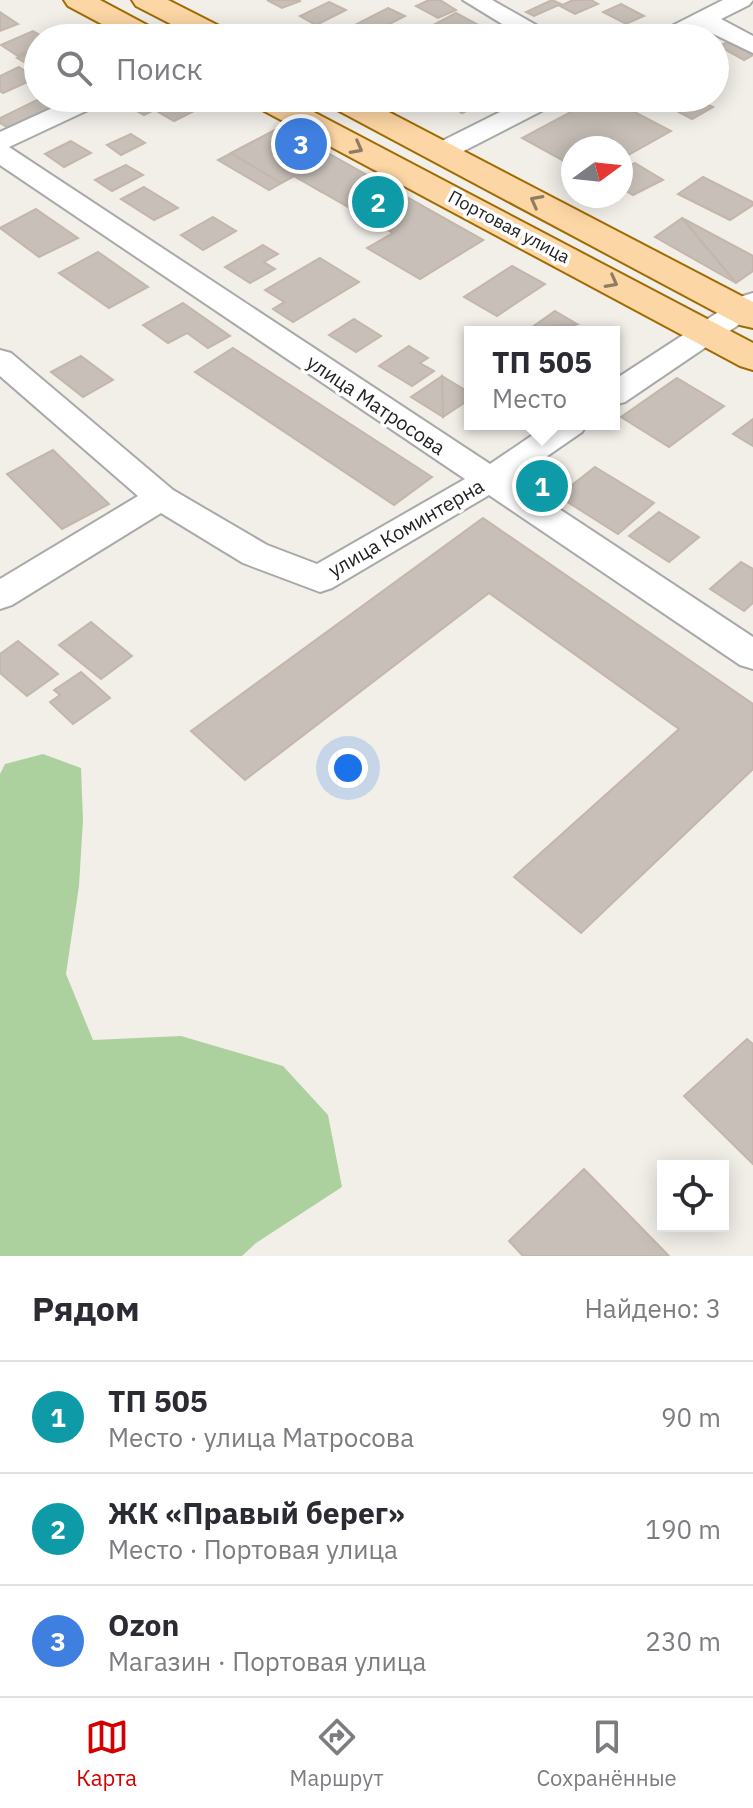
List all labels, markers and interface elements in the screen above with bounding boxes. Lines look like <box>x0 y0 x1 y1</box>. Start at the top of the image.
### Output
search box <box>24 24 729 112</box>
icon: search <box>52 46 96 90</box>
text: Поиск <box>116 49 203 88</box>
pin: 3 <box>275 114 327 174</box>
north arrow <box>561 136 633 208</box>
one-way arrow <box>349 138 364 153</box>
pin: 2 <box>352 172 404 232</box>
street label: Портовая улица <box>444 185 574 268</box>
one-way arrow <box>530 195 544 210</box>
one-way arrow <box>604 273 618 288</box>
popup <box>464 326 620 430</box>
text: ТП 505 <box>492 342 592 381</box>
street label: улица Матросова <box>302 348 451 461</box>
text: Место <box>492 381 567 415</box>
pin: 1 <box>516 456 568 516</box>
street label: улица Коминтерна <box>323 472 489 583</box>
your location <box>328 748 368 788</box>
map controls <box>657 1160 729 1232</box>
button: locate <box>657 1160 729 1232</box>
text: Рядом <box>32 1286 140 1330</box>
text: Найдено: 3 <box>584 1291 721 1325</box>
text: ТП 505 <box>108 1381 208 1420</box>
text: 1 <box>50 1400 66 1434</box>
text: 90 m <box>661 1400 721 1434</box>
text: Место · улица Матросова <box>108 1420 414 1454</box>
text: ЖК «Правый берег» <box>108 1493 405 1532</box>
text: 2 <box>50 1512 66 1546</box>
text: 190 m <box>645 1512 721 1546</box>
text: Место · Портовая улица <box>108 1532 398 1566</box>
text: Ozon <box>108 1605 179 1644</box>
text: 3 <box>50 1624 66 1658</box>
text: 230 m <box>645 1624 721 1658</box>
text: Магазин · Портовая улица <box>108 1644 426 1678</box>
tab: Карта <box>76 1715 137 1792</box>
tab: Маршрут <box>290 1715 384 1792</box>
tab: Сохранённые <box>536 1715 677 1792</box>

